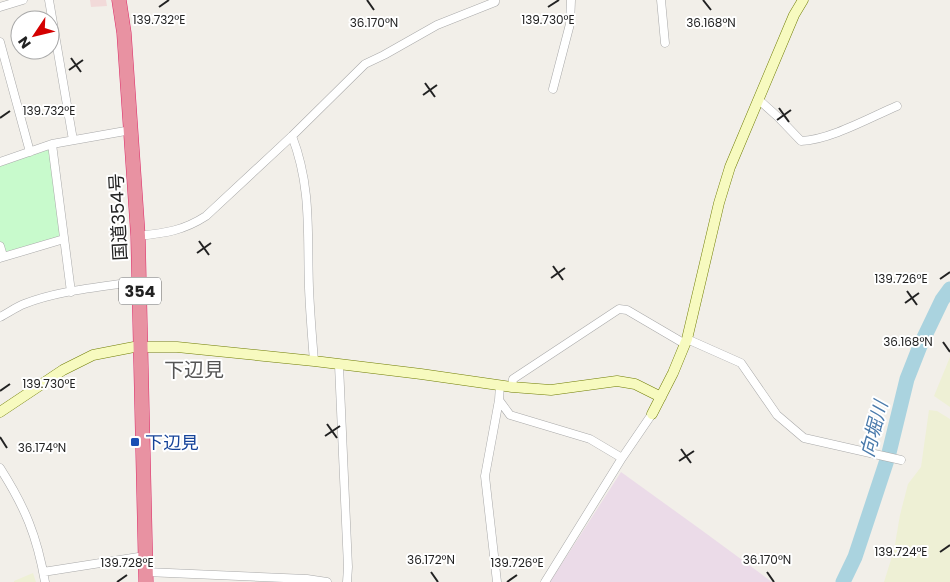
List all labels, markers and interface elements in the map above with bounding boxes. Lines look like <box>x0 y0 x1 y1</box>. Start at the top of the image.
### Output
north arrow <box>10 10 60 60</box>
text: 139.732°E <box>133 11 185 28</box>
text: 139.730°E <box>521 11 575 28</box>
text: 36.170°N <box>350 14 398 31</box>
text: 36.168°N <box>686 14 736 31</box>
text: N <box>13 32 36 53</box>
text: 139.732°E <box>23 102 75 119</box>
street label: 国道354号 <box>103 173 133 261</box>
text: 139.726°E <box>874 270 928 287</box>
road number: 354 <box>119 278 161 304</box>
text: 36.168°N <box>883 333 933 350</box>
district label: 下辺見 <box>164 356 224 384</box>
text: 139.730°E <box>22 375 76 392</box>
water label: 向堀川 <box>854 396 895 460</box>
place label: 下辺見 <box>145 430 199 455</box>
marker: 下辺見 <box>129 436 141 448</box>
text: 36.174°N <box>18 439 66 456</box>
text: 139.724°E <box>874 543 928 560</box>
text: 36.172°N <box>407 551 455 568</box>
text: 36.170°N <box>743 551 791 568</box>
text: 139.728°E <box>100 554 154 571</box>
text: 139.726°E <box>490 554 544 571</box>

